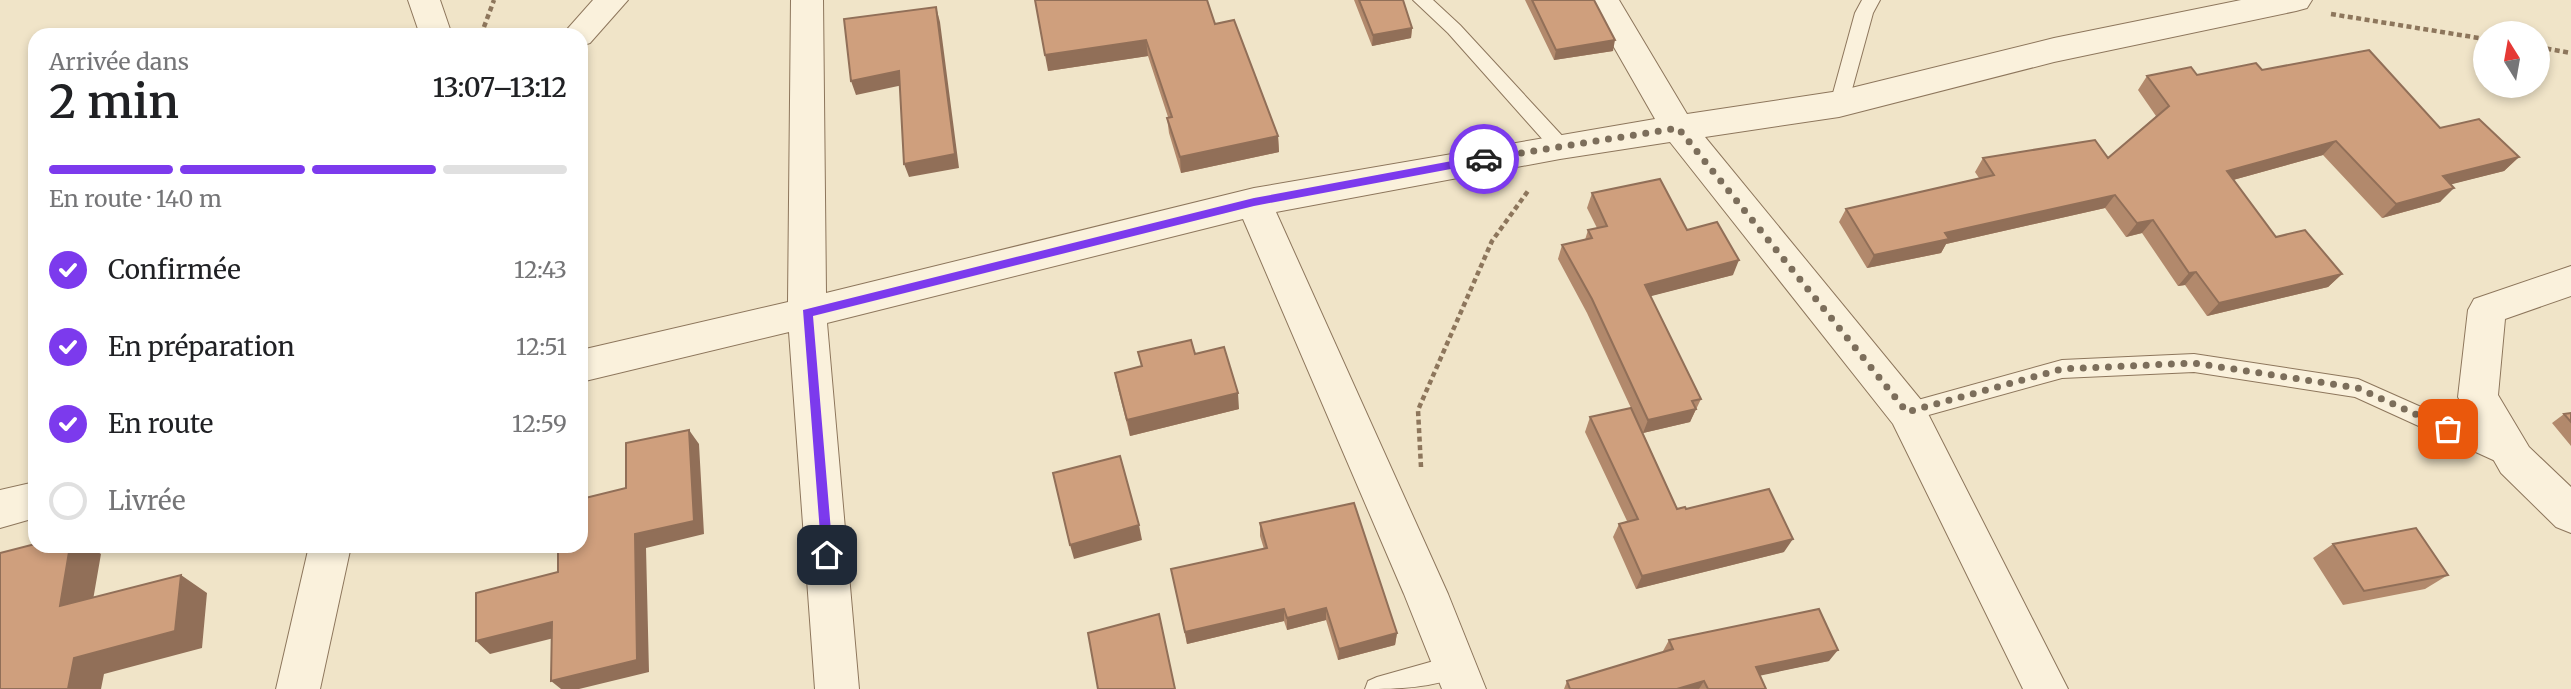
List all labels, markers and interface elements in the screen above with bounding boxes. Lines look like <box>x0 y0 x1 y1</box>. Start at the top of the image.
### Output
north arrow <box>2473 21 2550 98</box>
map controls <box>2473 21 2550 98</box>
text: Arrivée dans <box>49 47 189 76</box>
text: 13:07–13:12 <box>433 71 567 104</box>
text: 2 min <box>49 73 179 131</box>
courier <box>1449 124 1519 194</box>
icon: car <box>1465 140 1503 178</box>
text: En route · 140 m <box>49 184 222 213</box>
icon: check <box>49 251 87 289</box>
text: Confirmée <box>108 253 241 286</box>
text: 12:43 <box>514 255 567 284</box>
icon: check <box>49 328 87 366</box>
text: En préparation <box>108 330 295 363</box>
text: 12:51 <box>516 332 567 361</box>
pin <box>2418 399 2478 459</box>
icon: check <box>49 405 87 443</box>
text: En route <box>108 407 213 440</box>
text: 12:59 <box>512 409 567 438</box>
icon: bag <box>2429 410 2467 448</box>
text: Livrée <box>108 484 186 517</box>
pin <box>797 525 857 585</box>
icon: home <box>808 536 846 574</box>

